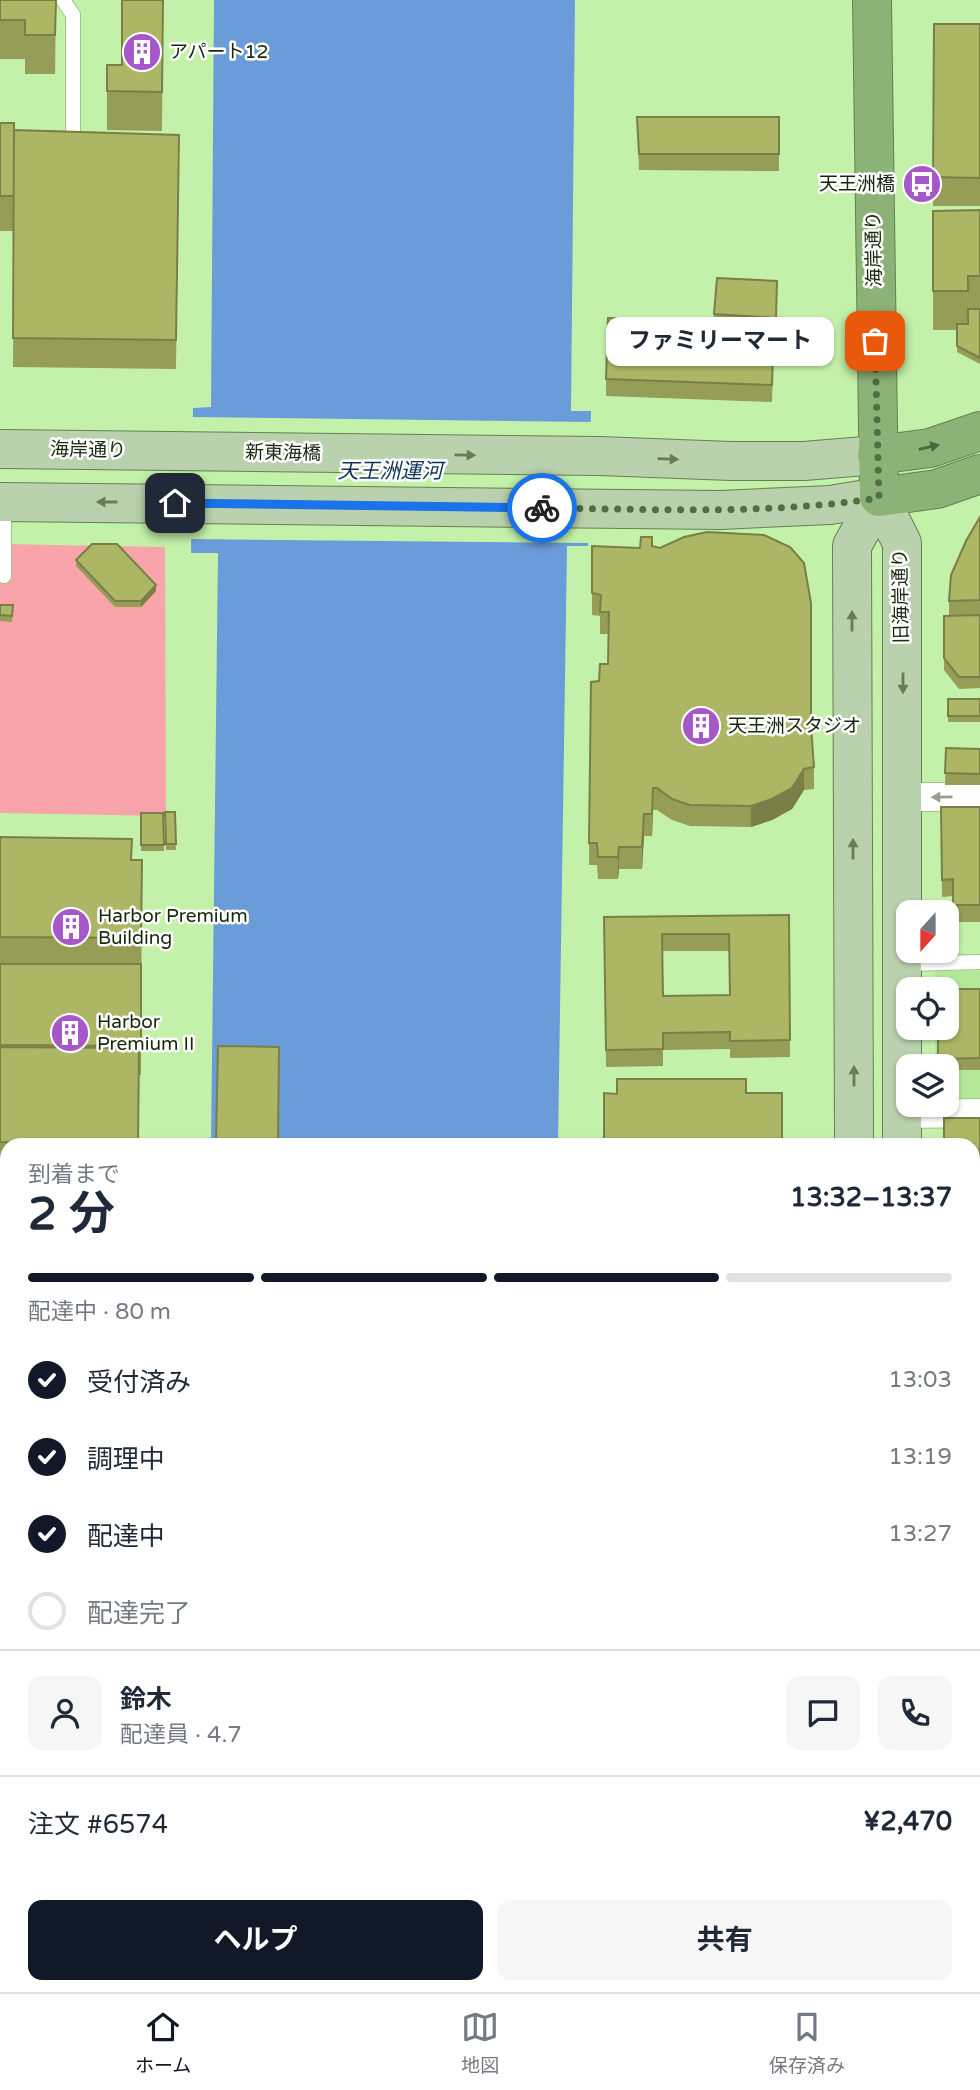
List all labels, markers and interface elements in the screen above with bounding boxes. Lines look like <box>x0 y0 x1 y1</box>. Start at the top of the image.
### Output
building icon: アパート12 <box>121 31 163 73</box>
place label: アパート12 <box>169 41 268 63</box>
bus stop icon: 天王洲橋 <box>901 163 943 205</box>
place label: 天王洲橋 <box>819 173 895 195</box>
street label: 海岸通り <box>862 211 886 287</box>
pin <box>845 311 905 371</box>
callout: ファミリーマート <box>606 316 833 366</box>
icon: bag <box>856 322 894 360</box>
text: ファミリーマート <box>628 327 812 355</box>
street label: 海岸通り <box>50 438 126 462</box>
street label: 新東海橋 <box>245 441 321 465</box>
one-way arrow <box>918 441 940 452</box>
one-way arrow <box>454 449 476 461</box>
one-way arrow <box>658 454 680 465</box>
water label: 天王洲運河 <box>338 459 446 484</box>
pin <box>145 473 205 533</box>
courier <box>507 473 577 543</box>
icon: home <box>156 484 194 522</box>
icon: bike <box>523 489 561 527</box>
one-way arrow <box>95 496 117 508</box>
street label: 旧海岸通り <box>889 548 913 644</box>
one-way arrow <box>846 610 858 632</box>
one-way arrow <box>897 672 908 694</box>
building icon: 天王洲スタジオ <box>680 705 722 747</box>
place label: 天王洲スタジオ <box>728 715 861 737</box>
one-way arrow <box>930 791 952 803</box>
one-way arrow <box>847 838 859 860</box>
north arrow <box>896 900 959 962</box>
map controls <box>896 900 959 1117</box>
place label: Harbor Premium Building <box>98 905 248 949</box>
building icon: Harbor Premium Building <box>50 906 92 948</box>
button: locate <box>896 977 959 1040</box>
place label: Harbor Premium II <box>97 1011 194 1055</box>
building icon: Harbor Premium II <box>49 1012 91 1054</box>
button: layers <box>896 1054 959 1117</box>
one-way arrow <box>848 1065 860 1087</box>
text: 到着まで <box>28 1161 120 1189</box>
text: 13:32–13:37 <box>790 1182 952 1213</box>
text: 2 分 <box>28 1187 115 1242</box>
text: 配達中 · 80 m <box>28 1298 171 1326</box>
icon: check <box>28 1361 66 1399</box>
text: 13:03 <box>888 1366 952 1394</box>
text: 受付済み <box>87 1367 191 1398</box>
icon: check <box>28 1438 66 1476</box>
text: 13:19 <box>888 1443 952 1471</box>
text: 調理中 <box>87 1444 165 1475</box>
icon: check <box>28 1515 66 1553</box>
text: 13:27 <box>888 1520 952 1548</box>
text: 配達中 <box>87 1521 165 1552</box>
text: 配達完了 <box>87 1598 191 1629</box>
button: person <box>28 1676 102 1750</box>
button: chat <box>786 1676 860 1750</box>
button: phone <box>878 1676 952 1750</box>
text: 鈴木 <box>120 1684 172 1715</box>
text: 配達員 · 4.7 <box>120 1721 242 1749</box>
text: ¥2,470 <box>863 1806 952 1837</box>
text: 注文 #6574 <box>28 1809 168 1840</box>
button: ヘルプ <box>28 1900 483 1980</box>
button: 共有 <box>497 1900 952 1980</box>
tab: ホーム <box>135 2008 191 2077</box>
tab: 地図 <box>461 2008 499 2077</box>
tab: 保存済み <box>769 2008 845 2077</box>

